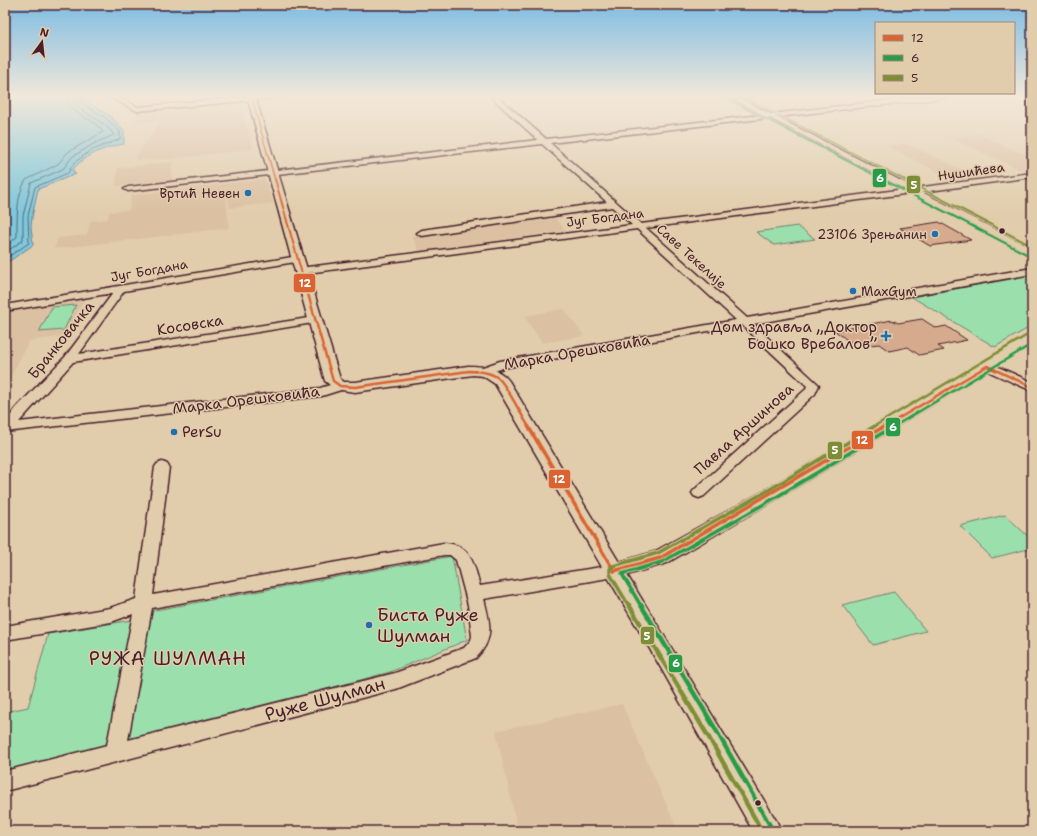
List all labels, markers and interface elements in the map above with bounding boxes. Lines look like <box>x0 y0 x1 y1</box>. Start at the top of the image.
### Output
north arrow <box>22 22 62 62</box>
legend <box>875 22 1015 94</box>
text: N <box>38 24 51 41</box>
text: 12 <box>911 30 924 46</box>
text: 6 <box>911 50 919 66</box>
text: 5 <box>911 70 918 86</box>
street label: Нушићева <box>937 158 1005 185</box>
line badge: 6 <box>872 168 887 188</box>
text: 6 <box>876 171 884 186</box>
line badge: 5 <box>906 175 921 194</box>
text: 5 <box>911 178 918 193</box>
place label: Вртић Невен <box>159 185 240 202</box>
marker: Вртић Невен <box>243 188 253 198</box>
street label: Југ Богдана <box>565 204 645 231</box>
street label: Саве Текелије <box>653 220 730 292</box>
place label: 23106 Зрењанин <box>817 226 927 243</box>
unlabelled marker <box>997 226 1007 236</box>
marker: 23106 Зрењанин <box>930 229 940 239</box>
street label: Југ Богдана <box>109 255 189 286</box>
line badge: 12 <box>293 273 316 293</box>
text: 12 <box>299 276 311 291</box>
place label: MaxGym <box>861 283 917 300</box>
marker: MaxGym <box>848 286 858 296</box>
street label: Бранковачка <box>23 296 99 383</box>
street label: Косовска <box>155 310 225 340</box>
place label: Дом здравља „Доктор Бошко Вребалов” <box>711 317 878 354</box>
street label: Марка Орешковића <box>502 329 653 375</box>
marker: Дом здравља „Доктор Бошко Вребалов” <box>880 330 892 342</box>
street label: Павла Аршинова <box>690 379 799 479</box>
street label: Марка Орешковића <box>171 381 322 419</box>
line badge: 6 <box>885 417 901 437</box>
text: 6 <box>889 420 897 435</box>
place label: PerSu <box>182 422 222 442</box>
marker: PerSu <box>169 427 179 437</box>
line badge: 12 <box>851 430 874 450</box>
text: 12 <box>856 433 868 448</box>
line badge: 5 <box>827 441 843 460</box>
text: 5 <box>832 443 839 458</box>
line badge: 12 <box>548 469 571 489</box>
text: 12 <box>553 472 565 487</box>
place label: Биста Руже Шулман <box>377 603 479 648</box>
marker: Биста Руже Шулман <box>364 620 374 630</box>
line badge: 5 <box>640 626 655 645</box>
text: 5 <box>644 629 651 644</box>
district label: РУЖА ШУЛМАН <box>89 646 247 671</box>
line badge: 6 <box>668 654 683 673</box>
text: 6 <box>672 656 680 671</box>
street label: Руже Шулман <box>262 671 388 727</box>
unlabelled marker <box>753 798 763 808</box>

